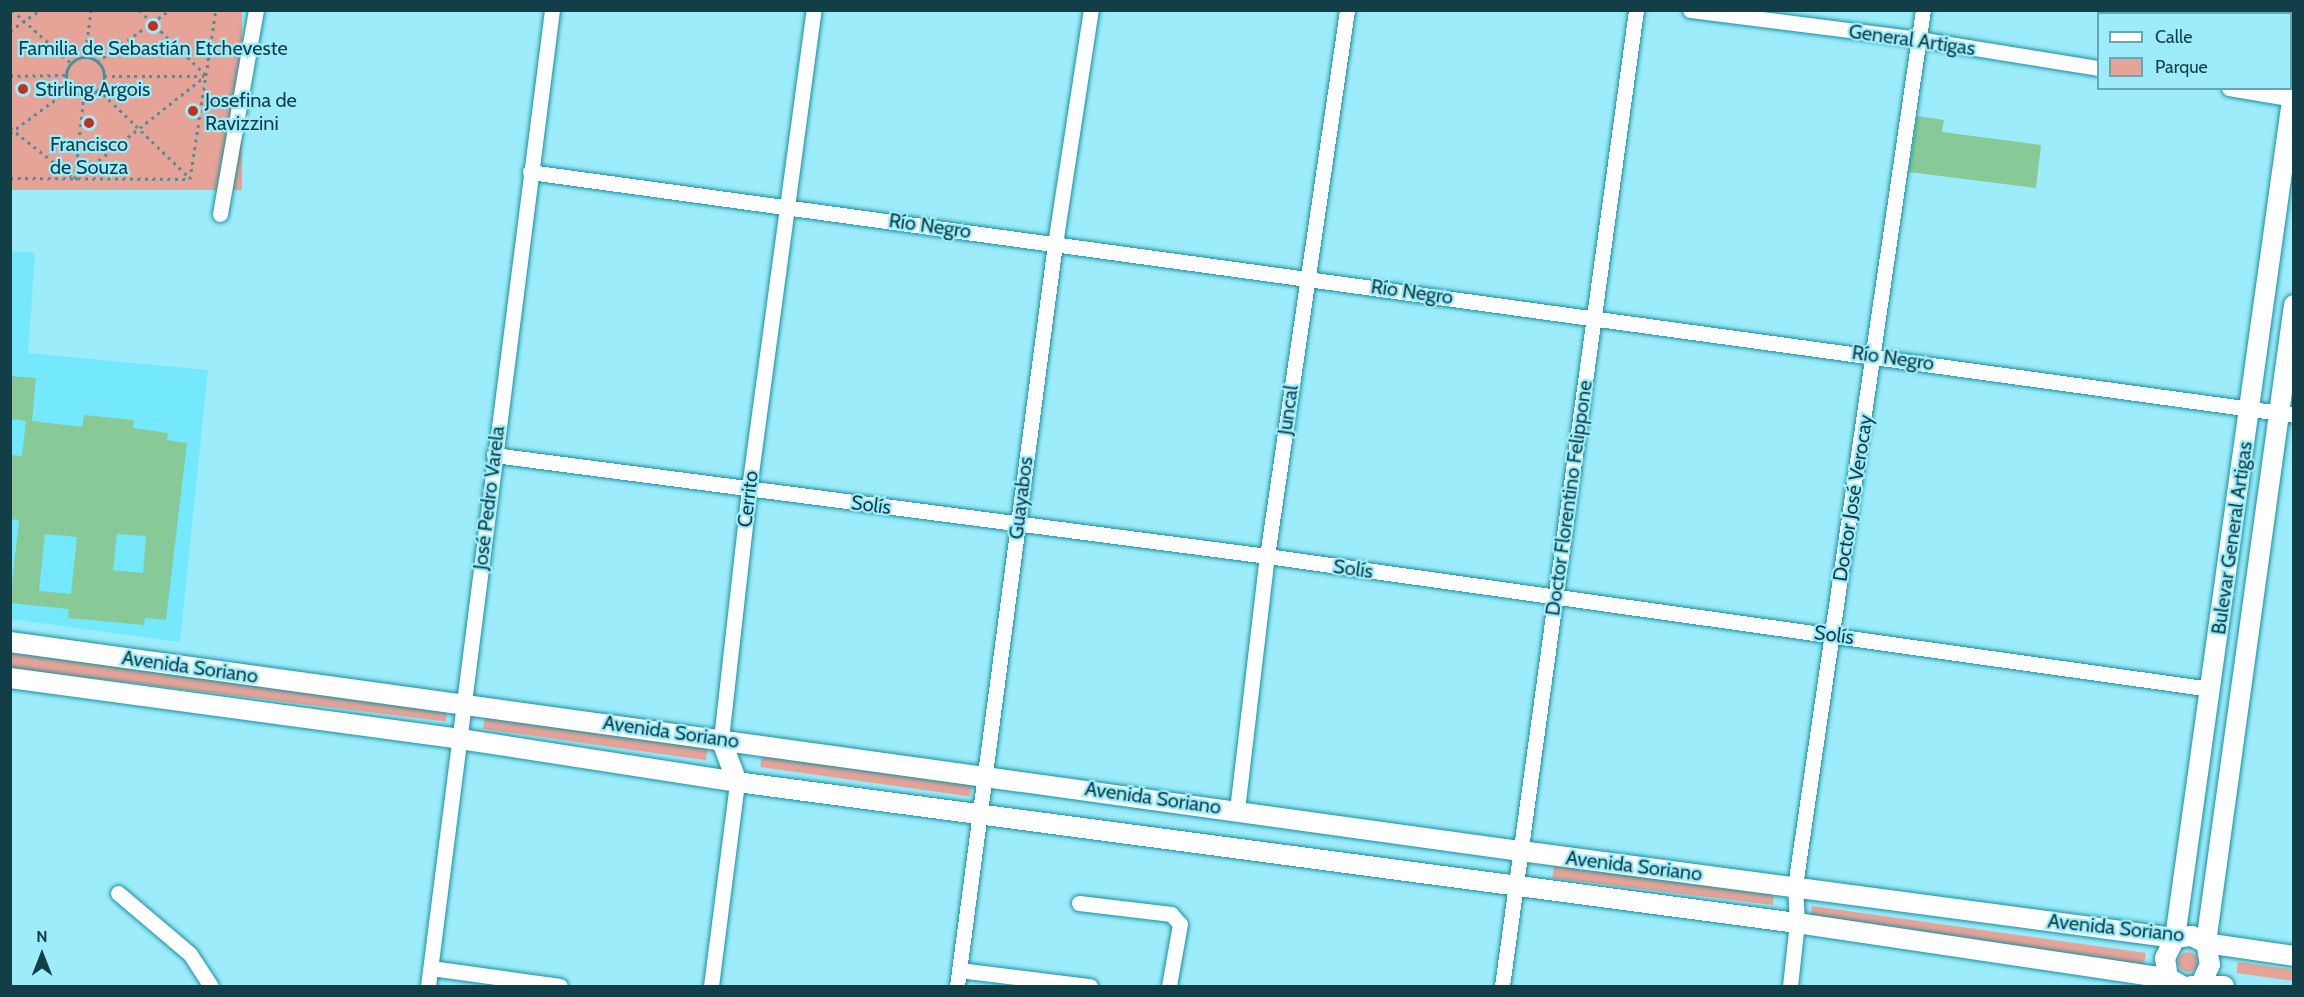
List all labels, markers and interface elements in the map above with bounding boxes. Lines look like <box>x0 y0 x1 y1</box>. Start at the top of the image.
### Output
legend <box>2097 12 2292 90</box>
marker: Familia de Sebastián Etcheveste <box>146 19 160 33</box>
street label: General Artigas <box>1847 19 1977 61</box>
text: Calle <box>2155 26 2192 48</box>
place label: Familia de Sebastián Etcheveste <box>18 36 288 60</box>
text: Parque <box>2155 56 2208 78</box>
place label: Stirling Argois <box>35 77 150 101</box>
marker: Stirling Argois <box>16 82 30 96</box>
place label: Josefina de Ravizzini <box>205 88 297 135</box>
marker: Josefina de Ravizzini <box>186 104 200 118</box>
marker: Francisco de Souza <box>82 116 96 130</box>
place label: Francisco de Souza <box>50 132 128 179</box>
street label: Río Negro <box>887 208 973 244</box>
street label: Río Negro <box>1369 274 1455 310</box>
street label: Río Negro <box>1850 340 1936 376</box>
street label: Doctor Florentino Felippone <box>1541 379 1597 617</box>
street label: Juncal <box>1273 384 1303 436</box>
street label: Doctor José Verocay <box>1828 413 1878 583</box>
street label: José Pedro Varela <box>468 425 510 571</box>
street label: Bulevar General Artigas <box>2207 440 2257 636</box>
street label: Guayabos <box>1004 455 1038 541</box>
street label: Cerrito <box>733 469 763 529</box>
street label: Solís <box>850 490 892 520</box>
street label: Solís <box>1332 554 1374 584</box>
street label: Solís <box>1813 620 1855 650</box>
street label: Avenida Soriano <box>120 646 260 688</box>
street label: Avenida Soriano <box>601 711 741 753</box>
street label: Avenida Soriano <box>1083 777 1223 819</box>
street label: Avenida Soriano <box>1564 846 1704 886</box>
street label: Avenida Soriano <box>2047 909 2185 947</box>
north arrow <box>12 925 72 985</box>
text: N <box>36 927 48 946</box>

